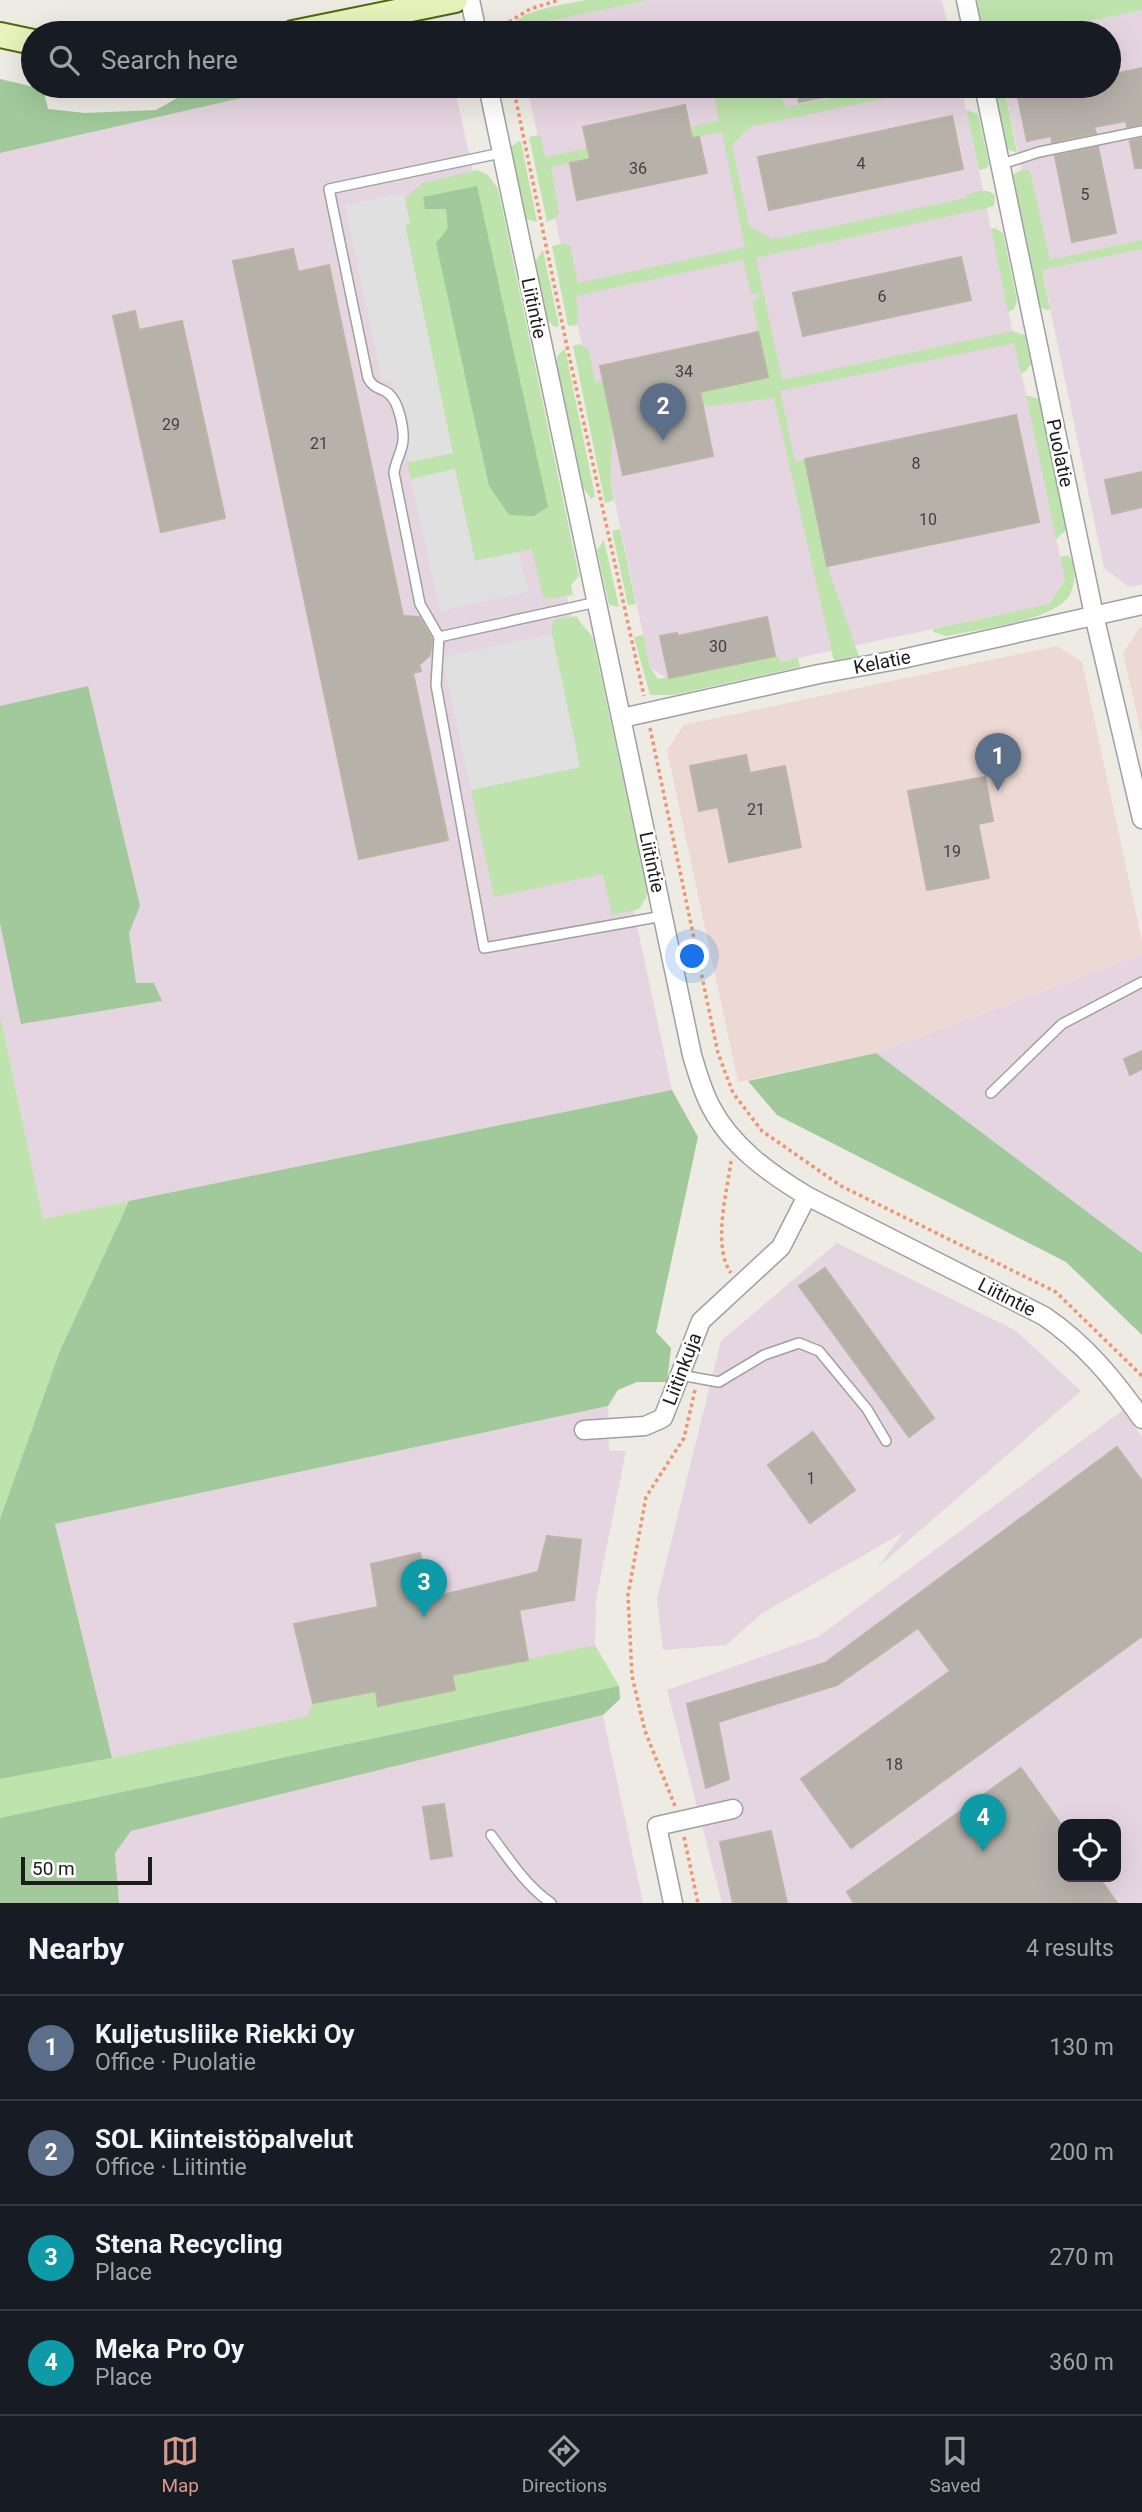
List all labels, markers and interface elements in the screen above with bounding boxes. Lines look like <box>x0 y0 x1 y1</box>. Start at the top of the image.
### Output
search box <box>21 21 1121 98</box>
icon: search <box>45 41 83 79</box>
text: Search here <box>101 45 238 75</box>
house number: 4 <box>857 154 866 173</box>
house number: 36 <box>629 159 647 178</box>
house number: 5 <box>1081 185 1090 204</box>
street label: Liitintie <box>516 275 552 341</box>
house number: 6 <box>878 287 887 306</box>
house number: 34 <box>675 362 693 381</box>
pin: 2 <box>640 383 686 441</box>
house number: 29 <box>162 415 180 434</box>
street label: Puolatie <box>1042 417 1078 489</box>
house number: 21 <box>310 434 328 453</box>
house number: 8 <box>912 454 921 473</box>
house number: 10 <box>919 510 937 529</box>
house number: 30 <box>709 637 727 656</box>
street label: Kelatie <box>852 645 912 679</box>
pin: 1 <box>975 733 1021 791</box>
house number: 21 <box>747 800 765 819</box>
street label: Liitintie <box>634 829 670 895</box>
house number: 19 <box>943 842 961 861</box>
your location <box>675 939 709 973</box>
street label: Liitintie <box>974 1273 1040 1321</box>
street label: Liitinkuja <box>658 1329 706 1409</box>
house number: 1 <box>807 1469 816 1488</box>
pin: 3 <box>401 1559 447 1617</box>
house number: 18 <box>885 1755 903 1774</box>
pin: 4 <box>960 1794 1006 1852</box>
map controls <box>1058 1819 1121 1882</box>
button: locate <box>1058 1819 1121 1882</box>
scale bar <box>21 1854 152 1886</box>
text: 50 m <box>32 1857 75 1880</box>
text: Nearby <box>28 1931 124 1966</box>
text: 4 results <box>1026 1935 1114 1962</box>
text: Kuljetusliike Riekki Oy <box>95 2019 355 2049</box>
text: 1 <box>44 2034 58 2061</box>
text: 130 m <box>1049 2034 1114 2061</box>
text: Office · Puolatie <box>95 2049 256 2076</box>
text: SOL Kiinteistöpalvelut <box>95 2124 353 2154</box>
text: 2 <box>44 2139 58 2166</box>
text: 200 m <box>1049 2139 1114 2166</box>
text: Office · Liitintie <box>95 2154 247 2181</box>
text: Stena Recycling <box>95 2229 283 2259</box>
text: 3 <box>44 2244 58 2271</box>
text: 270 m <box>1049 2244 1114 2271</box>
text: Place <box>95 2259 152 2286</box>
text: Meka Pro Oy <box>95 2334 244 2364</box>
text: 4 <box>44 2349 58 2376</box>
text: 360 m <box>1049 2349 1114 2376</box>
text: Place <box>95 2364 152 2391</box>
tab: Map <box>161 2432 199 2497</box>
tab: Directions <box>522 2432 607 2497</box>
tab: Saved <box>929 2432 981 2497</box>

